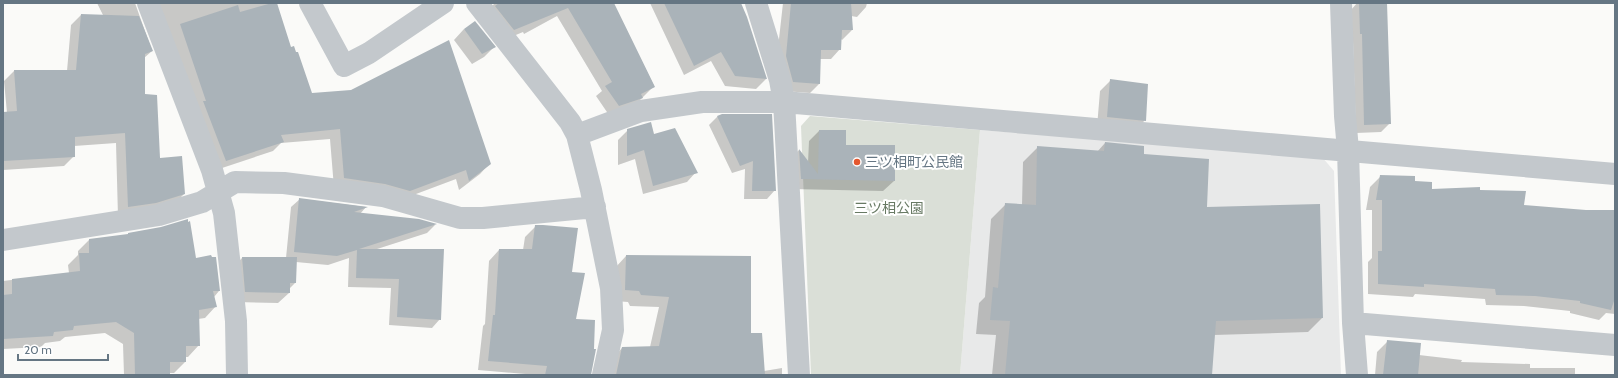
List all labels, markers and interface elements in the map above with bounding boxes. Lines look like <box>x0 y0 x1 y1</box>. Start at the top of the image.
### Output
place label: 三ツ相町公民館 <box>865 153 963 171</box>
marker: 三ツ相町公民館 <box>852 157 862 167</box>
park label: 三ツ相公園 <box>854 199 924 217</box>
scale bar <box>18 336 108 362</box>
text: 20 m <box>24 342 52 357</box>

